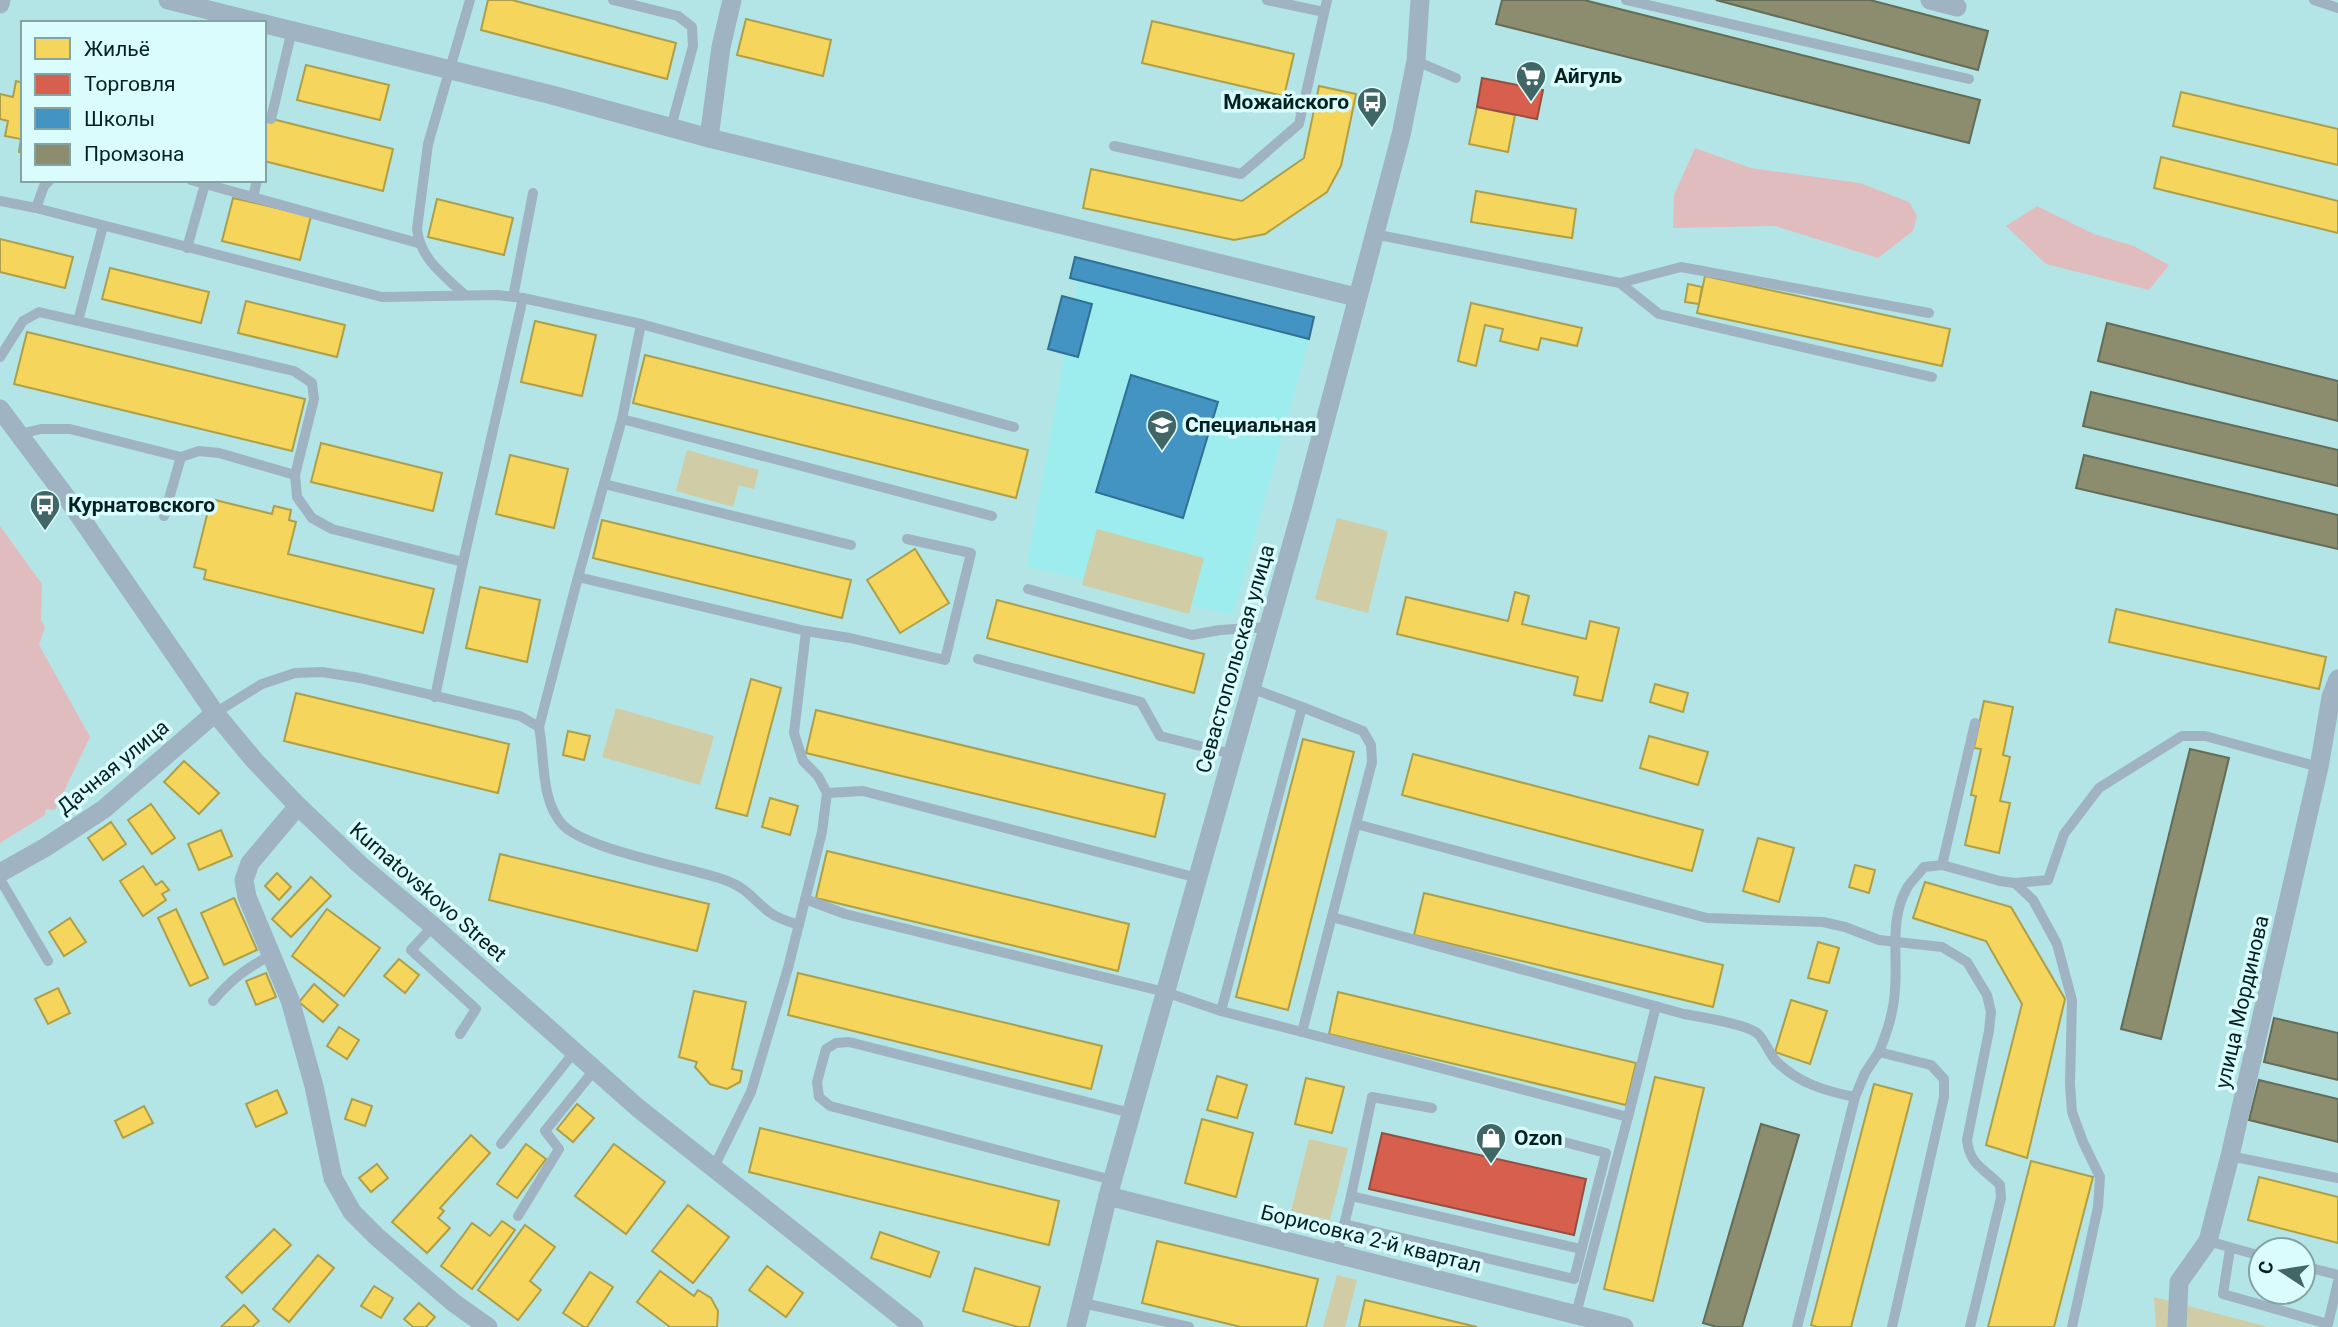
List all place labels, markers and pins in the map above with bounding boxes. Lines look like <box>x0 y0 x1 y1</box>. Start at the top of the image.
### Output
supermarket icon: Айгуль <box>1514 59 1548 103</box>
place label: Айгуль <box>1554 64 1623 88</box>
bus stop icon: Можайского <box>1355 85 1389 129</box>
place label: Можайского <box>1223 90 1349 114</box>
school or university icon: Специальная <box>1145 408 1179 452</box>
place label: Специальная <box>1185 413 1316 437</box>
bus stop icon: Курнатовского <box>28 488 62 532</box>
place label: Курнатовского <box>68 493 215 517</box>
shop icon: Ozon <box>1474 1121 1508 1165</box>
place label: Ozon <box>1514 1126 1563 1150</box>

